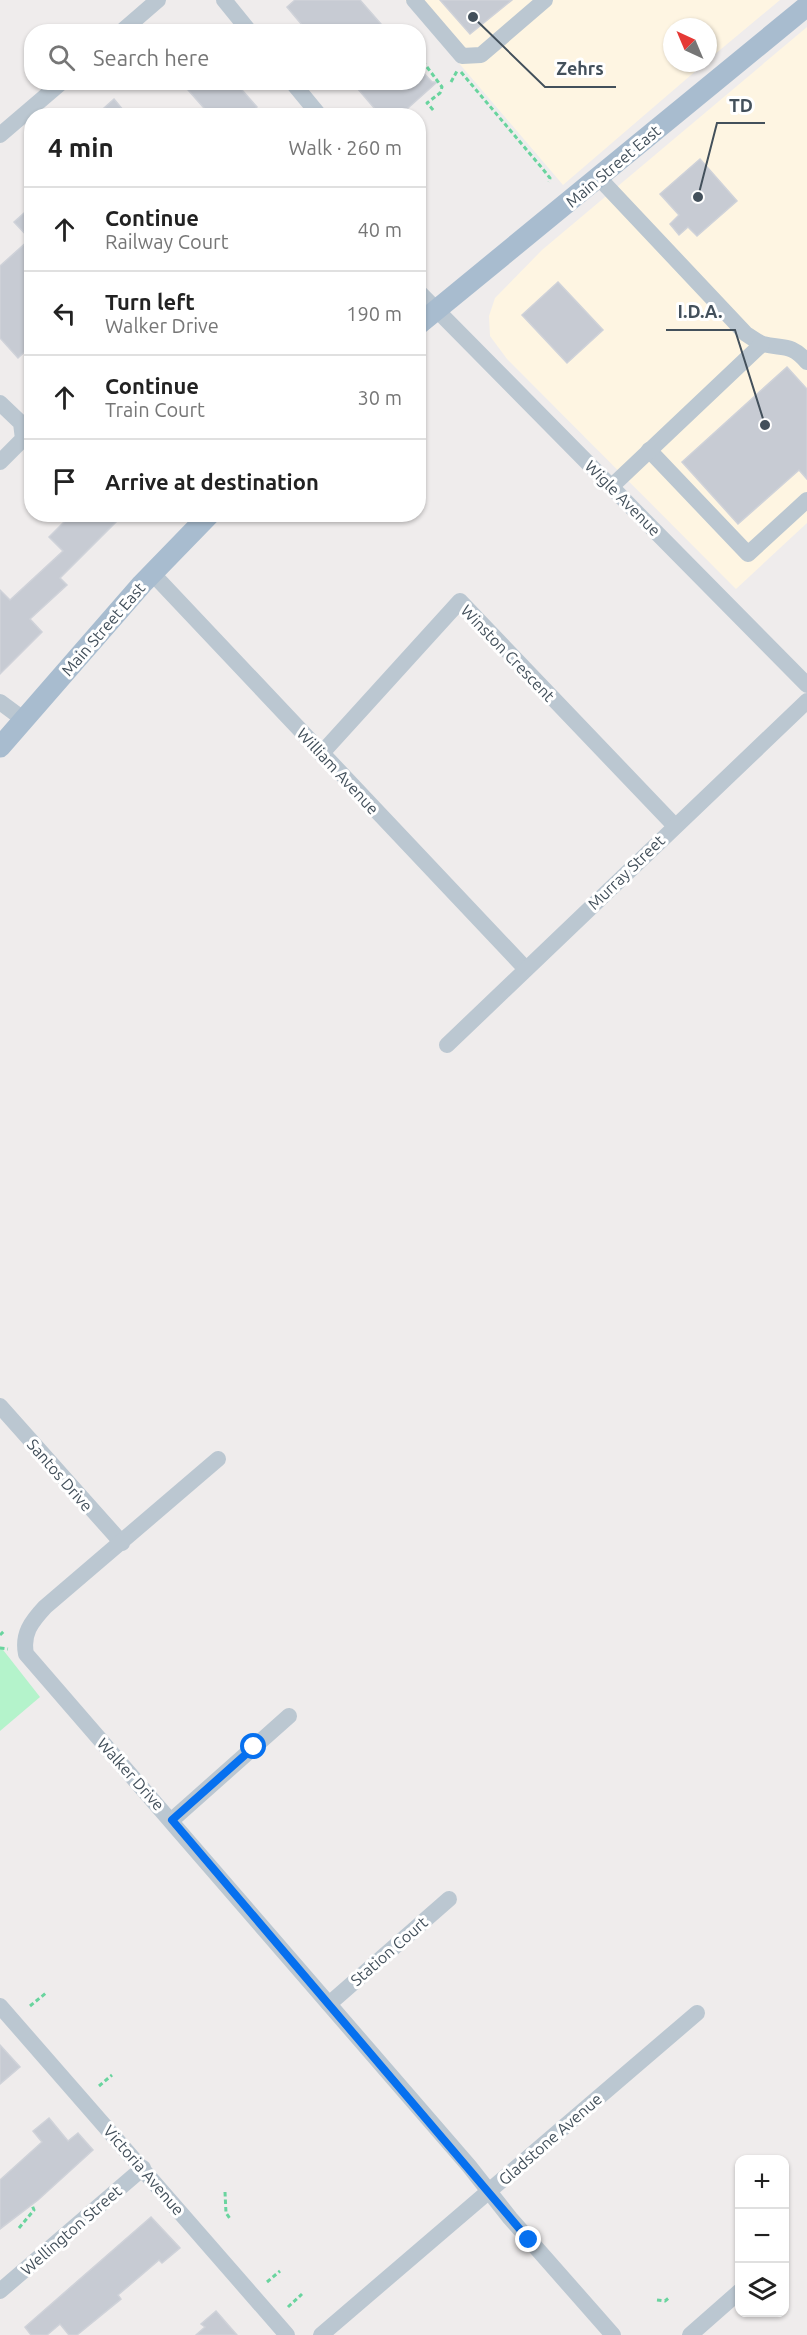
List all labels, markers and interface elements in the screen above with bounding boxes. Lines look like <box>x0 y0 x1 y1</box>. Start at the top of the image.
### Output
north arrow <box>663 18 717 72</box>
search box <box>24 24 426 90</box>
icon: search <box>45 41 78 74</box>
text: Search here <box>93 45 209 70</box>
callout: Zehrs <box>545 51 616 87</box>
text: Zehrs <box>556 58 604 78</box>
callout: TD <box>717 87 765 123</box>
text: TD <box>729 95 753 115</box>
street label: Main Street East <box>562 121 664 211</box>
text: 4 min <box>48 133 114 162</box>
text: Walk · 260 m <box>289 136 402 159</box>
text: Continue <box>105 205 199 230</box>
icon: ahead <box>48 213 81 246</box>
text: 40 m <box>358 218 402 241</box>
text: Railway Court <box>105 230 229 253</box>
text: Turn left <box>105 289 195 314</box>
callout: I.D.A. <box>666 294 735 330</box>
icon: left <box>48 297 81 330</box>
text: I.D.A. <box>678 301 722 321</box>
text: 190 m <box>346 302 402 325</box>
text: Walker Drive <box>105 314 219 337</box>
text: Continue <box>105 373 199 398</box>
icon: ahead <box>48 381 81 414</box>
text: 30 m <box>358 386 402 409</box>
text: Train Court <box>105 398 205 421</box>
street label: Wigle Avenue <box>582 457 664 539</box>
icon: arrive <box>48 465 81 498</box>
text: Arrive at destination <box>105 469 319 494</box>
street label: Main Street East <box>58 578 149 679</box>
street label: Winston Crescent <box>457 601 559 705</box>
street label: William Avenue <box>294 724 382 818</box>
street label: Murray Street <box>584 831 669 913</box>
street label: Santos Drive <box>24 1435 96 1515</box>
route start <box>240 1733 266 1759</box>
street label: Walker Drive <box>94 1734 168 1814</box>
street label: Station Court <box>347 1912 432 1989</box>
street label: Gladstone Avenue <box>495 2089 605 2189</box>
street label: Victoria Avenue <box>100 2121 188 2219</box>
map controls <box>735 2155 789 2317</box>
button: + <box>735 2155 789 2209</box>
street label: Wellington Street <box>17 2181 125 2278</box>
button: − <box>735 2209 789 2263</box>
route end <box>515 2226 541 2252</box>
button: layers <box>735 2263 789 2317</box>

